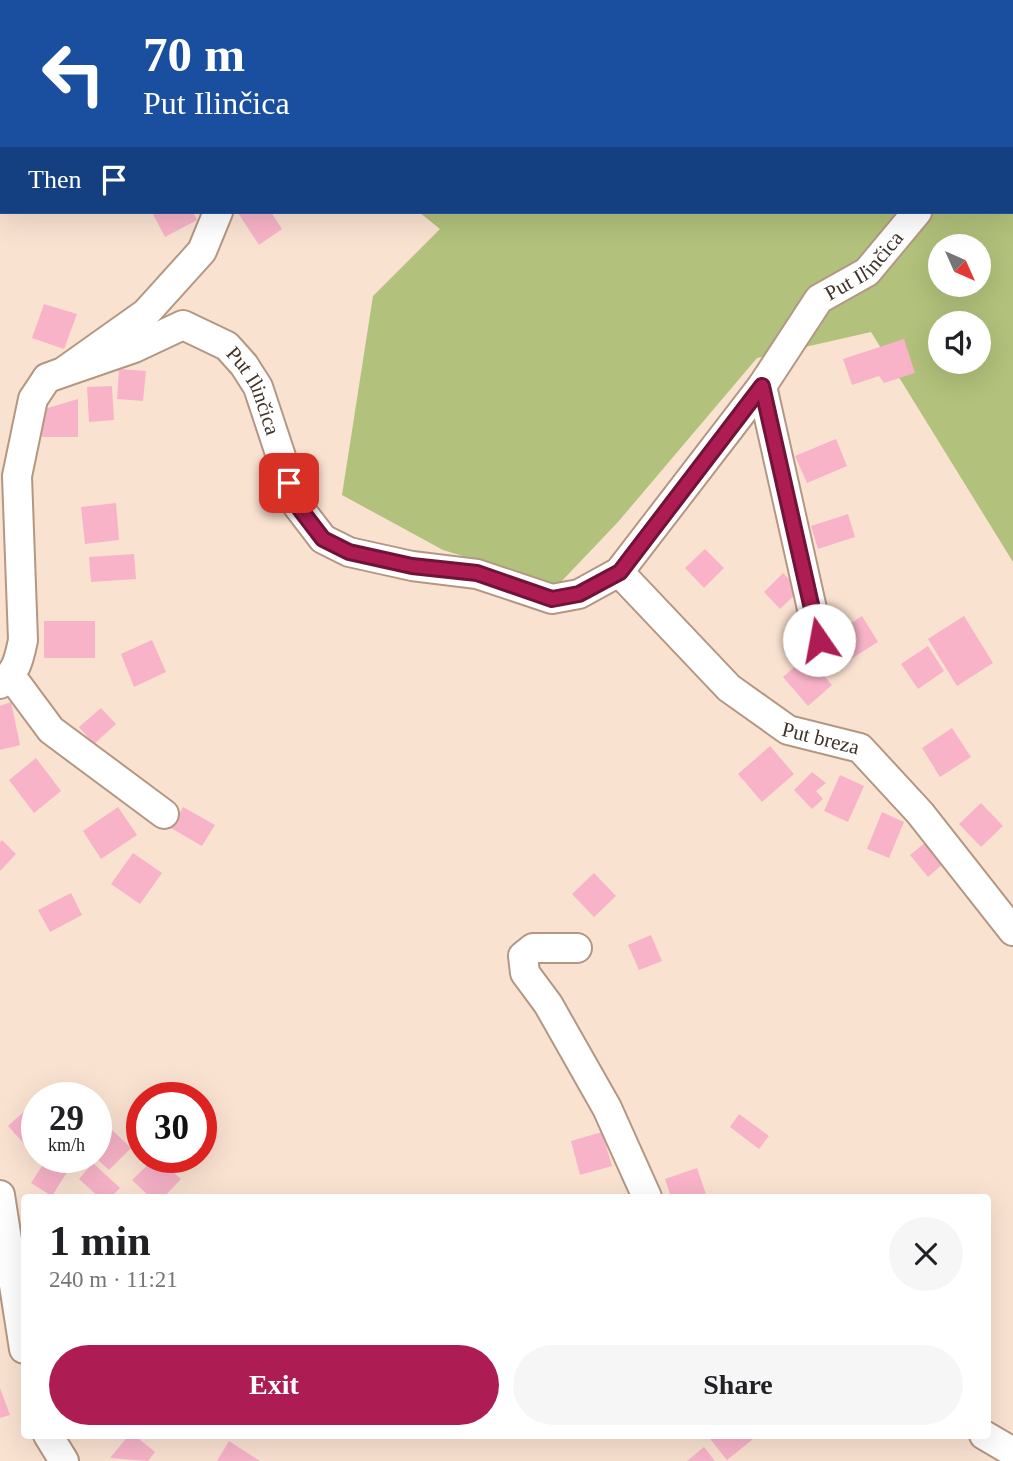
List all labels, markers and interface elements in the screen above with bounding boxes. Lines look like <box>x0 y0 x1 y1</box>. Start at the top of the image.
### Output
text: 70 m <box>143 27 245 82</box>
icon: left <box>28 28 119 119</box>
text: Put Ilinčica <box>143 85 290 121</box>
icon: arrive <box>95 161 133 199</box>
text: Then <box>28 165 81 194</box>
street label: Put Ilinčica <box>820 226 908 305</box>
north arrow <box>928 234 990 298</box>
map controls <box>928 234 991 374</box>
button: sound <box>928 311 991 374</box>
street label: Put Ilinčica <box>221 342 285 439</box>
pin <box>259 453 319 513</box>
icon: arrive <box>270 464 308 502</box>
position arrow <box>782 603 856 677</box>
street label: Put breza <box>780 717 862 760</box>
speed limit sign: 30 <box>126 1082 217 1173</box>
text: 29 <box>49 1099 84 1138</box>
text: km/h <box>48 1135 85 1155</box>
button: close <box>889 1217 963 1291</box>
text: 1 min <box>49 1218 151 1264</box>
text: 240 m · 11:21 <box>49 1267 178 1292</box>
button: Exit <box>49 1345 499 1425</box>
button: Share <box>513 1345 963 1425</box>

